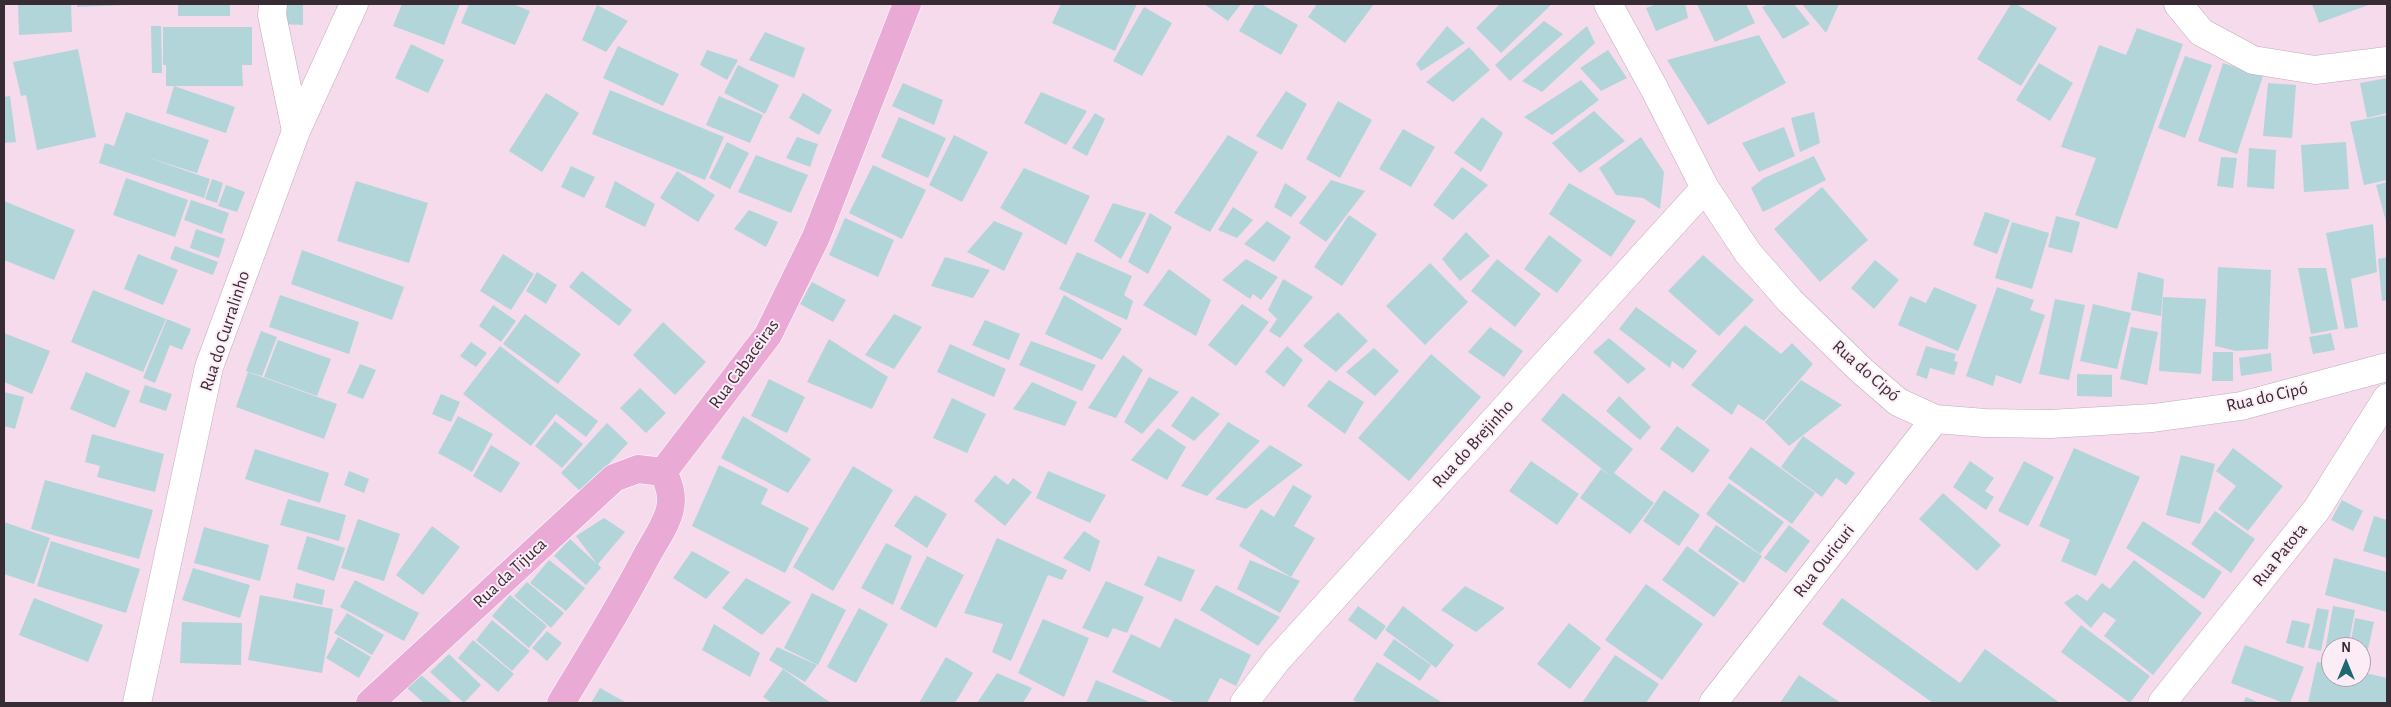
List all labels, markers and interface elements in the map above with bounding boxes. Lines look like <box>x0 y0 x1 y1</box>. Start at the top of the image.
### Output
street label: Rua do Curralinho <box>195 268 255 394</box>
street label: Rua Cabaceiras <box>704 315 784 413</box>
street label: Rua do Cipó <box>1828 336 1904 406</box>
street label: Rua do Cipó <box>2224 377 2310 417</box>
street label: Rua do Brejinho <box>1428 395 1518 493</box>
street label: Rua Patota <box>2248 519 2312 591</box>
street label: Rua Ouricuri <box>1789 520 1859 602</box>
street label: Rua da Tijuca <box>469 533 551 613</box>
north arrow <box>2321 637 2371 687</box>
text: N <box>2341 641 2351 655</box>

